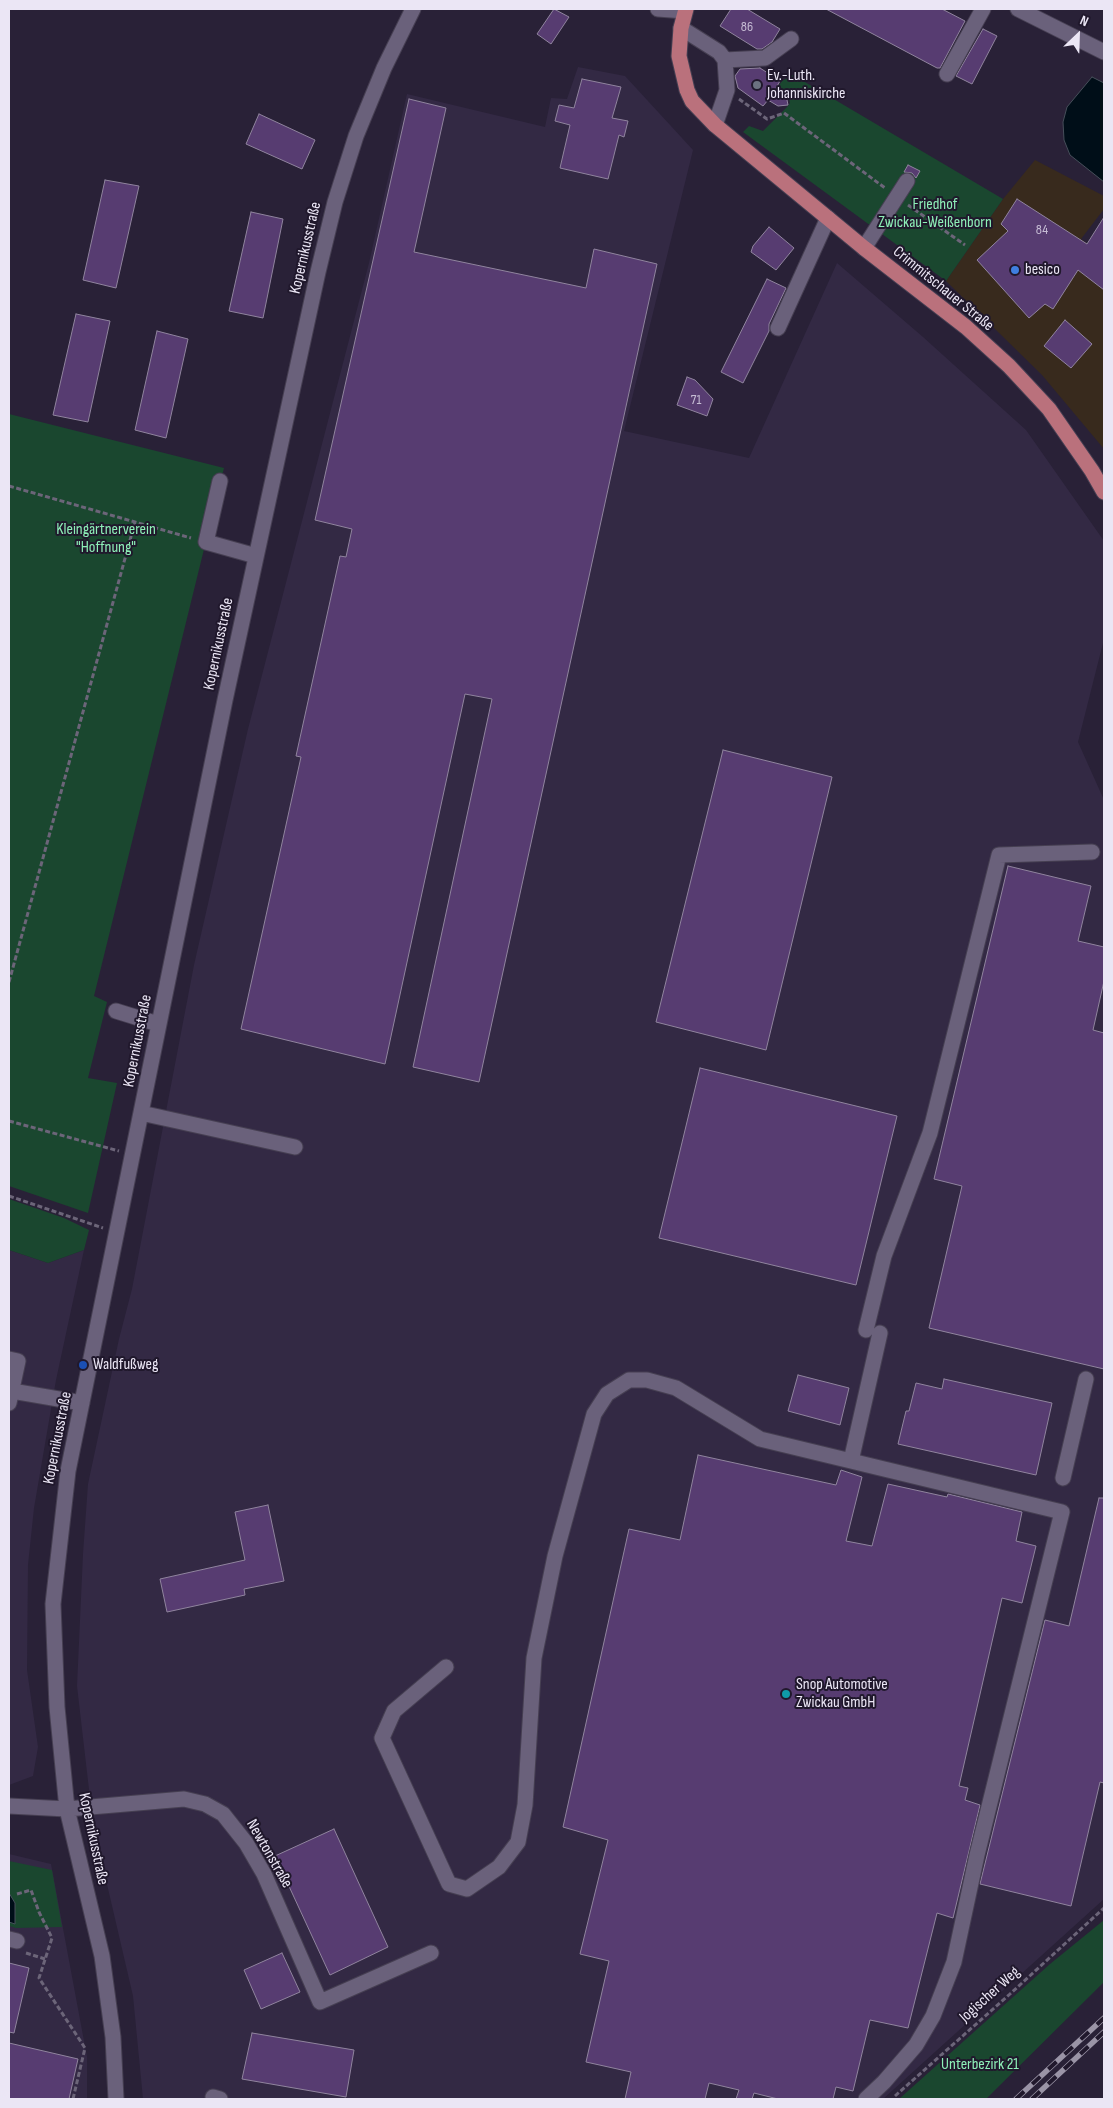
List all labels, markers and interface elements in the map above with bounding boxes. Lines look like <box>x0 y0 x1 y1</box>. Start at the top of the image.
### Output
north arrow <box>1053 10 1103 60</box>
text: N <box>1077 12 1091 30</box>
house number: 86 <box>741 19 753 35</box>
place label: Ev.-Luth. Johanniskirche <box>767 66 845 104</box>
marker: Ev.-Luth. Johanniskirche <box>751 79 763 91</box>
park label: Friedhof Zwickau-Weißenborn <box>878 195 992 233</box>
street label: Kopernikusstraße <box>286 200 326 296</box>
house number: 84 <box>1036 222 1048 238</box>
street label: Crimmitschauer Straße <box>889 242 997 336</box>
place label: besico <box>1025 260 1060 280</box>
marker: besico <box>1009 264 1021 276</box>
house number: 71 <box>691 392 701 408</box>
park label: Kleingärtnerverein "Hoffnung" <box>56 520 156 558</box>
street label: Kopernikusstraße <box>200 596 238 692</box>
street label: Kopernikusstraße <box>120 993 156 1089</box>
place label: Waldfußweg <box>93 1355 158 1375</box>
marker: Waldfußweg <box>77 1359 89 1371</box>
street label: Kopernikusstraße <box>40 1390 76 1486</box>
place label: Snop Automotive Zwickau GmbH <box>796 1675 888 1713</box>
marker: Snop Automotive Zwickau GmbH <box>780 1688 792 1700</box>
street label: Kopernikusstraße <box>74 1791 112 1887</box>
street label: Newtonstraße <box>242 1816 296 1892</box>
street label: Jogischer Weg <box>956 1963 1024 2027</box>
park label: Unterbezirk 21 <box>941 2055 1019 2075</box>

